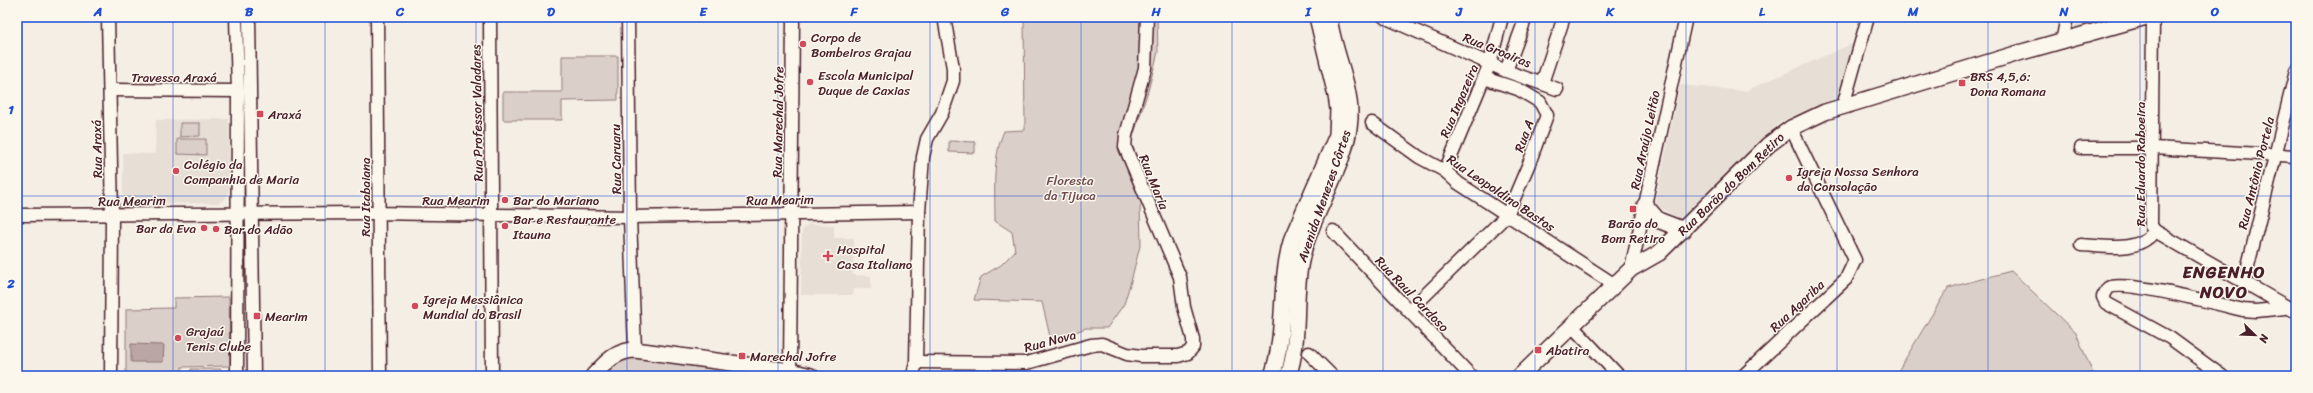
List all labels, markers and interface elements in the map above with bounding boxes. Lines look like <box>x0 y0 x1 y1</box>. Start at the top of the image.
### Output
text: A <box>93 0 102 23</box>
text: B <box>245 0 254 23</box>
text: C <box>395 0 405 23</box>
text: D <box>547 0 555 23</box>
text: E <box>699 0 708 23</box>
text: F <box>849 0 858 23</box>
text: G <box>1000 0 1010 23</box>
text: H <box>1150 0 1161 23</box>
text: I <box>1304 0 1312 23</box>
text: J <box>1455 0 1463 23</box>
text: K <box>1605 0 1615 23</box>
text: L <box>1759 0 1766 23</box>
text: M <box>1907 0 1919 23</box>
text: N <box>2058 0 2069 23</box>
text: O <box>2210 0 2220 23</box>
place label: Corpo de Bombeiros Grajau <box>811 26 912 64</box>
street label: Rua Groairas <box>1459 26 1535 74</box>
marker: Corpo de Bombeiros Grajau <box>798 39 808 49</box>
street label: Rua Professor Valadares <box>464 44 490 182</box>
street label: Rua Ingazeira <box>1433 60 1485 142</box>
place label: Escola Municipal Duque de Caxias <box>818 64 914 102</box>
place label: BRS 4,5,6: Dona Romana <box>1970 65 2046 103</box>
street label: Travessa Araxá <box>131 66 217 89</box>
street label: Rua Marechal Jofre <box>766 66 790 178</box>
marker: Escola Municipal Duque de Caxias <box>805 77 815 87</box>
marker: BRS 4,5,6: Dona Romana <box>1957 78 1967 88</box>
street label: Rua Araújo Leitão <box>1623 88 1667 192</box>
text: 1 <box>8 98 14 121</box>
street label: Rua Eduardo Raboeira <box>2129 101 2152 226</box>
place label: Araxá <box>267 103 302 126</box>
marker: Araxá <box>255 109 265 119</box>
street label: Rua Antônio Portela <box>2231 114 2281 232</box>
street label: Rua A <box>1507 116 1541 156</box>
street label: Rua Araxá <box>85 119 109 178</box>
street label: Rua Caruaru <box>604 124 628 194</box>
street label: Avenida Menezes Côrtes <box>1290 126 1358 266</box>
street label: Rua Barão do Bom Retiro <box>1672 126 1790 242</box>
street label: Rua Leopoldino Bastos <box>1442 148 1561 239</box>
street label: Rua Maria <box>1133 151 1176 214</box>
place label: Colégio da Companhia de Maria <box>184 153 299 191</box>
street label: Rua Itabaiana <box>354 157 377 237</box>
place label: Igreja Nossa Senhora da Consolação <box>1796 160 1919 198</box>
marker: Colégio da Companhia de Maria <box>171 166 181 176</box>
park label: Floresta da Tijuca <box>1044 169 1096 207</box>
marker: Igreja Nossa Senhora da Consolação <box>1784 173 1794 183</box>
street label: Rua Mearim <box>746 188 814 212</box>
street label: Rua Mearim <box>98 189 166 213</box>
street label: Rua Mearim <box>422 189 490 212</box>
place label: Bar do Mariano <box>513 189 600 212</box>
marker: Bar do Mariano <box>500 195 510 205</box>
marker: Barão do Bom Retiro <box>1628 204 1638 214</box>
place label: Bar e Restaurante Itauna <box>512 208 616 246</box>
place label: Barão do Bom Retiro <box>1601 212 1665 250</box>
place label: Bar da Eva <box>136 217 196 240</box>
place label: Bar do Adão <box>224 218 293 241</box>
marker: Bar e Restaurante Itauna <box>500 221 510 231</box>
marker: Bar da Eva <box>199 223 209 233</box>
marker: Bar do Adão <box>211 224 221 234</box>
place label: Hospital Casa Italiano <box>837 238 913 276</box>
marker: Hospital Casa Italiano <box>822 250 834 262</box>
street label: Rua Raul Cardoso <box>1369 250 1455 338</box>
district label: ENGENHO NOVO <box>2182 257 2266 307</box>
text: 2 <box>6 272 15 295</box>
street label: Rua Agariba <box>1764 274 1830 338</box>
place label: Igreja Messiânica Mundial do Brasil <box>422 288 524 326</box>
marker: Igreja Messiânica Mundial do Brasil <box>410 301 420 311</box>
place label: Mearim <box>265 305 308 328</box>
marker: Mearim <box>252 311 262 321</box>
north arrow <box>2235 315 2275 355</box>
place label: Grajaú Tenis Clube <box>186 320 252 358</box>
street label: Rua Nova <box>1021 323 1079 359</box>
text: N <box>2253 331 2274 346</box>
marker: Grajaú Tenis Clube <box>173 333 183 343</box>
place label: Abatira <box>1545 339 1590 362</box>
place label: Marechal Jofre <box>750 345 837 368</box>
marker: Abatira <box>1533 345 1543 355</box>
marker: Marechal Jofre <box>737 351 747 361</box>

